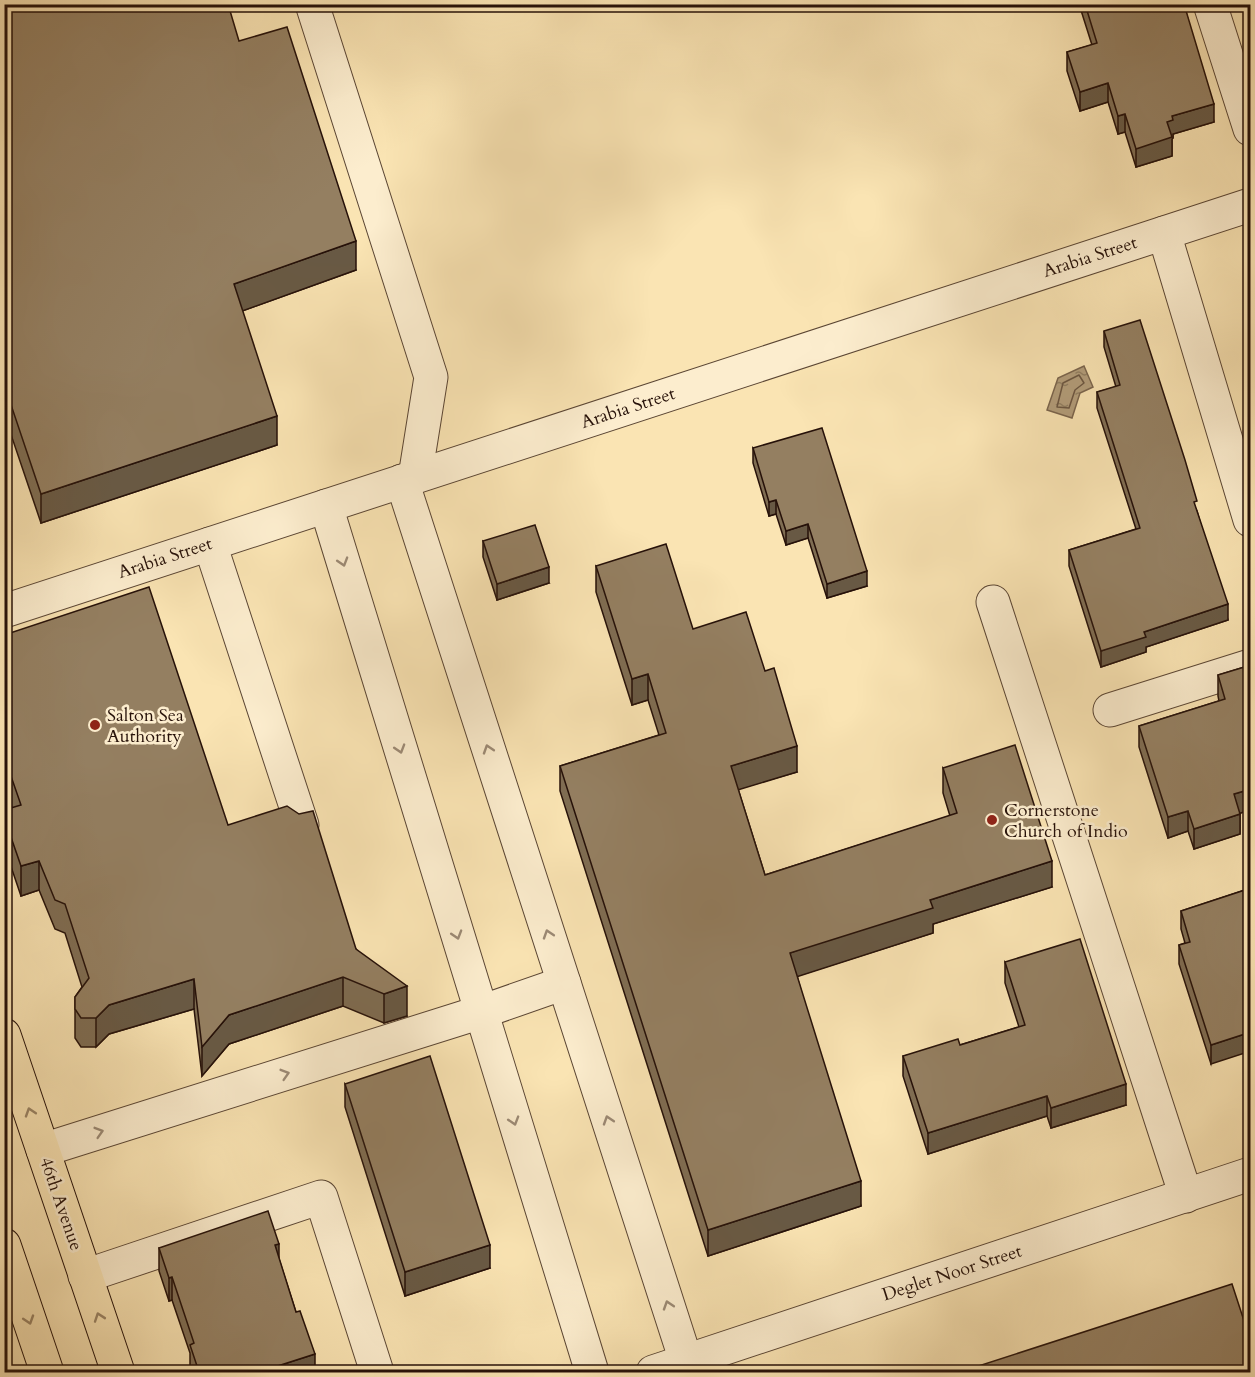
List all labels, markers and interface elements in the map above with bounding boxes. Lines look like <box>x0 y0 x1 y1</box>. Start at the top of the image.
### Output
street label: Arabia Street <box>1040 230 1141 284</box>
street label: Arabia Street <box>578 381 679 435</box>
street label: Arabia Street <box>115 531 216 585</box>
one-way arrow <box>336 556 348 567</box>
place label: Salton Sea Authority <box>107 703 184 749</box>
marker: Salton Sea Authority <box>88 718 102 732</box>
one-way arrow <box>393 743 405 754</box>
one-way arrow <box>483 744 496 755</box>
place label: Cornerstone Church of Indio <box>1004 798 1128 844</box>
marker: Cornerstone Church of Indio <box>985 813 999 827</box>
one-way arrow <box>450 929 462 940</box>
one-way arrow <box>543 929 555 940</box>
one-way arrow <box>279 1069 290 1081</box>
one-way arrow <box>25 1107 38 1118</box>
one-way arrow <box>507 1115 520 1126</box>
one-way arrow <box>603 1115 615 1126</box>
one-way arrow <box>93 1127 104 1139</box>
street label: 46th Avenue <box>33 1154 89 1254</box>
street label: Deglet Noor Street <box>879 1239 1025 1307</box>
one-way arrow <box>663 1300 675 1311</box>
one-way arrow <box>94 1312 106 1323</box>
one-way arrow <box>22 1314 35 1325</box>

